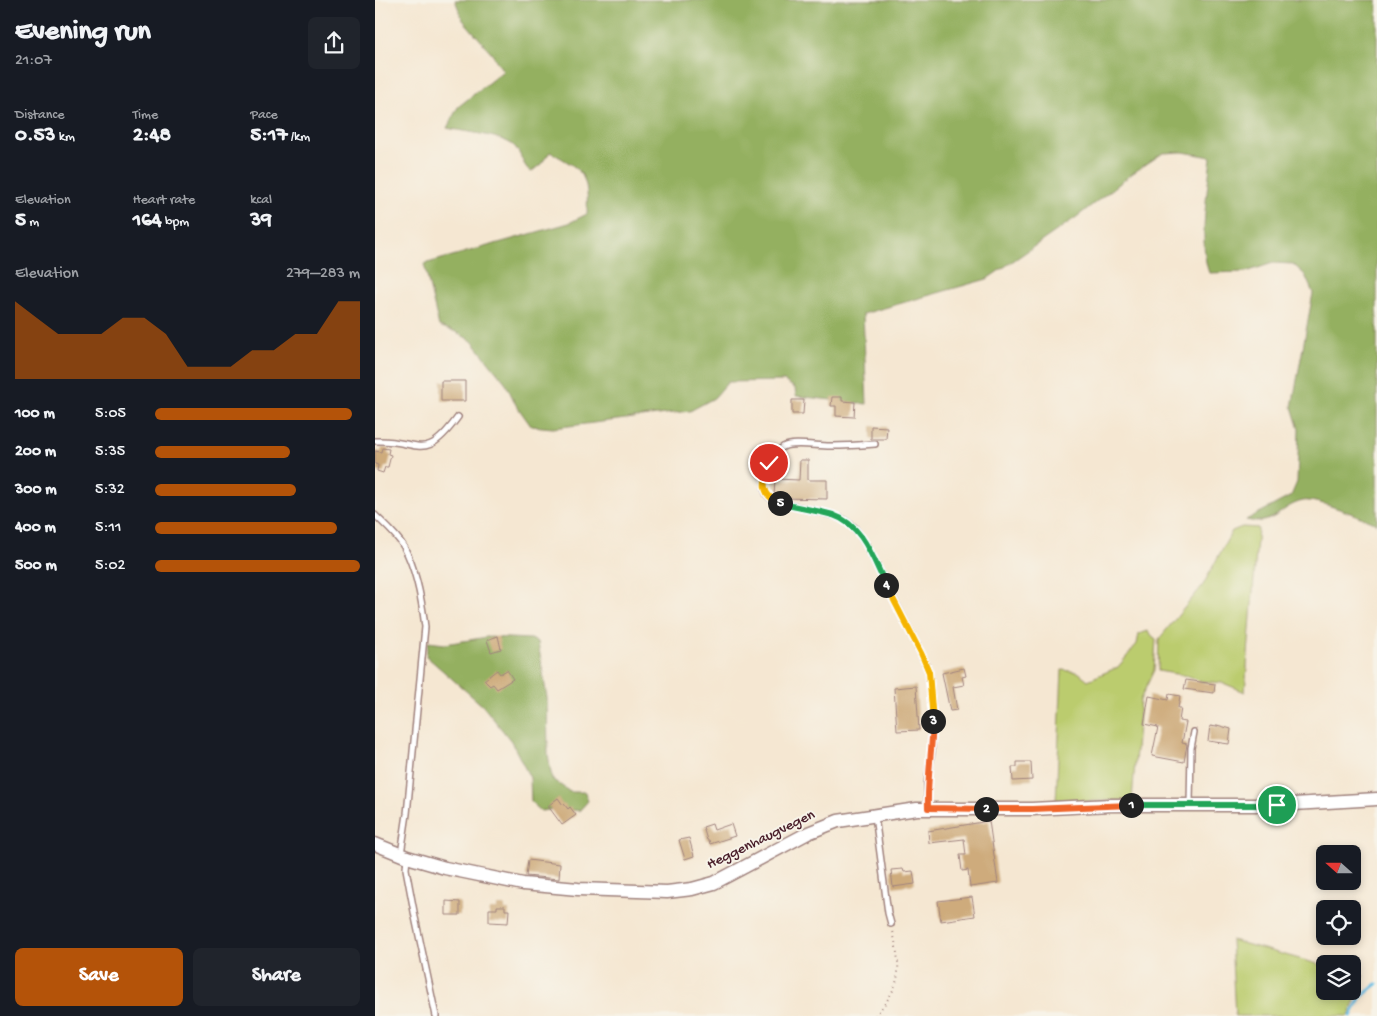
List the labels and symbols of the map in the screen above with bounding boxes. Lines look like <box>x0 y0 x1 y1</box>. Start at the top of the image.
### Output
pin <box>748 442 790 484</box>
pin: 5 <box>767 490 793 516</box>
pin: 4 <box>873 572 899 598</box>
pin: 3 <box>921 708 945 734</box>
pin <box>1256 784 1298 826</box>
pin: 1 <box>1119 792 1143 818</box>
pin: 2 <box>973 796 999 822</box>
street label: Heggenhaugvegen <box>704 806 818 874</box>
north arrow <box>1316 845 1361 890</box>

